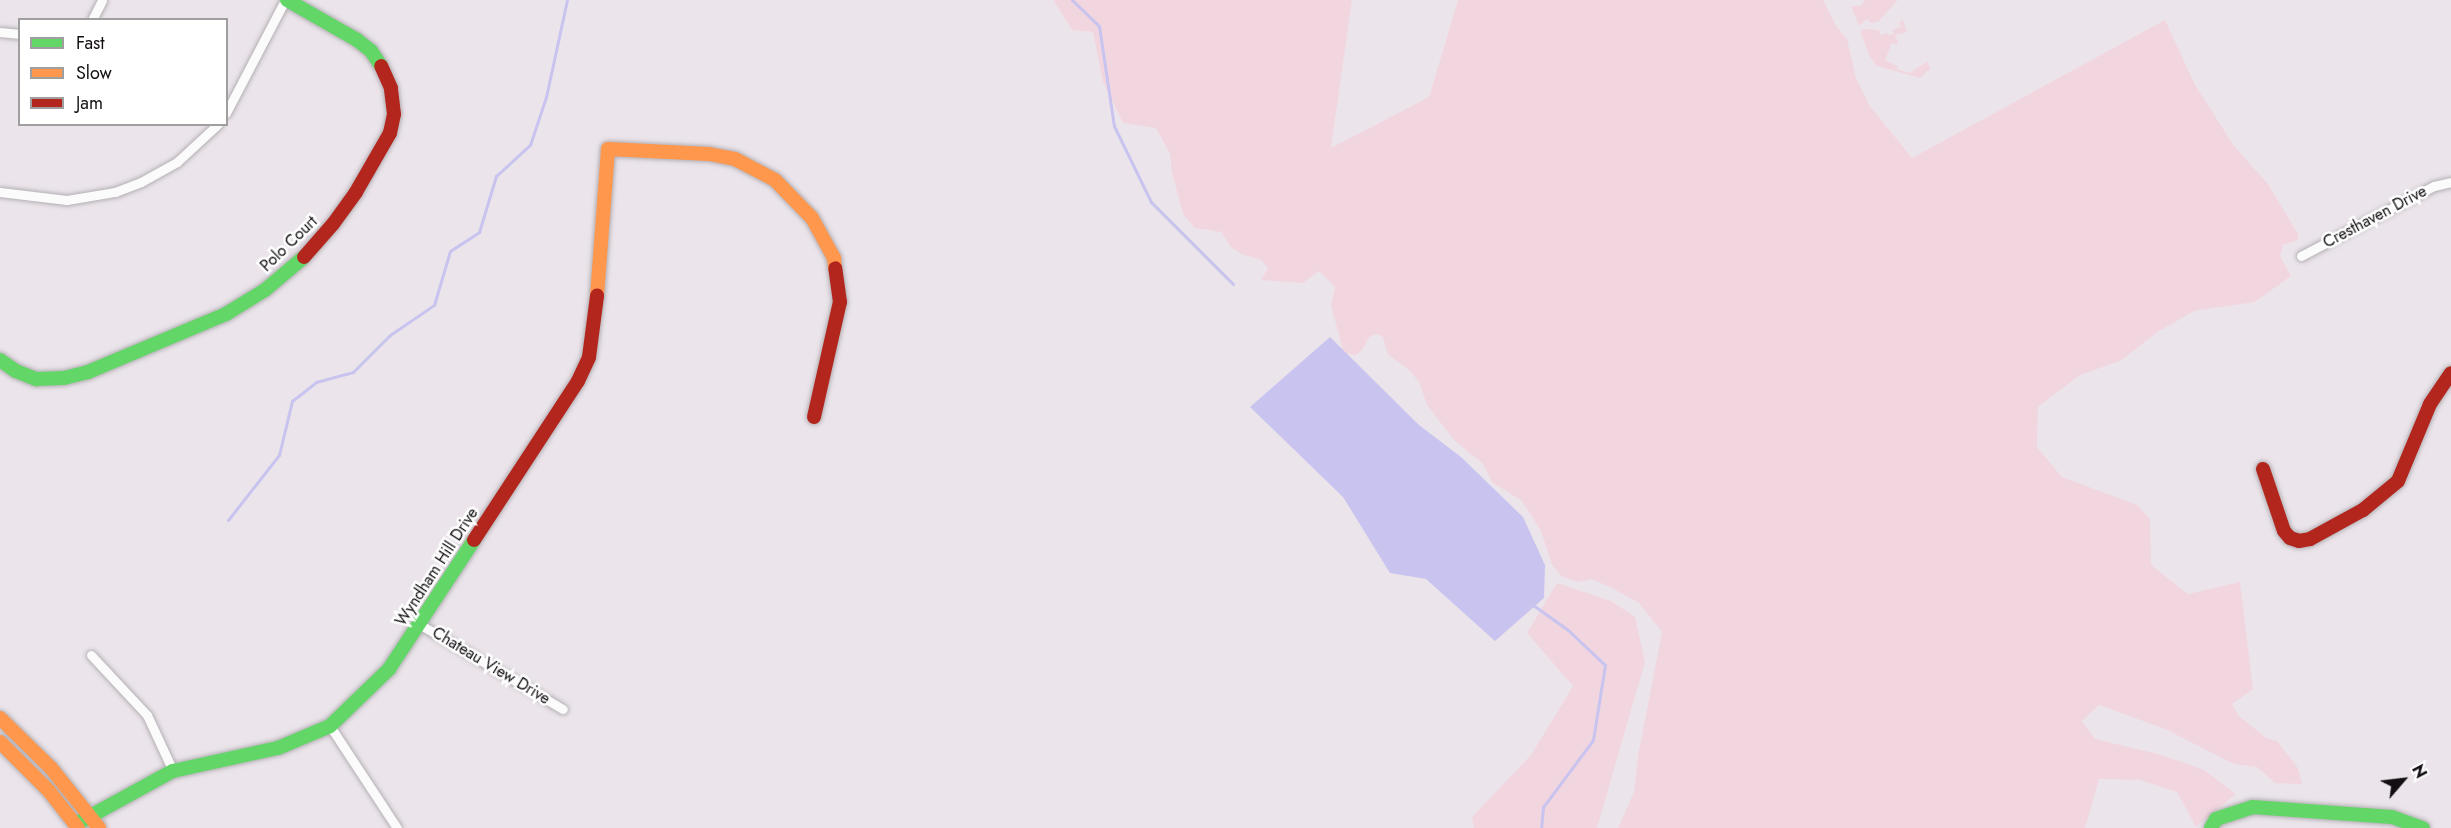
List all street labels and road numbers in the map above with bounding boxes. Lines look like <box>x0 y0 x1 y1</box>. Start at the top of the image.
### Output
street label: Cresthaven Drive <box>2320 182 2430 252</box>
street label: Polo Court <box>257 212 321 276</box>
street label: Wyndham Hill Drive <box>392 504 482 630</box>
street label: Chateau View Drive <box>429 623 553 709</box>

